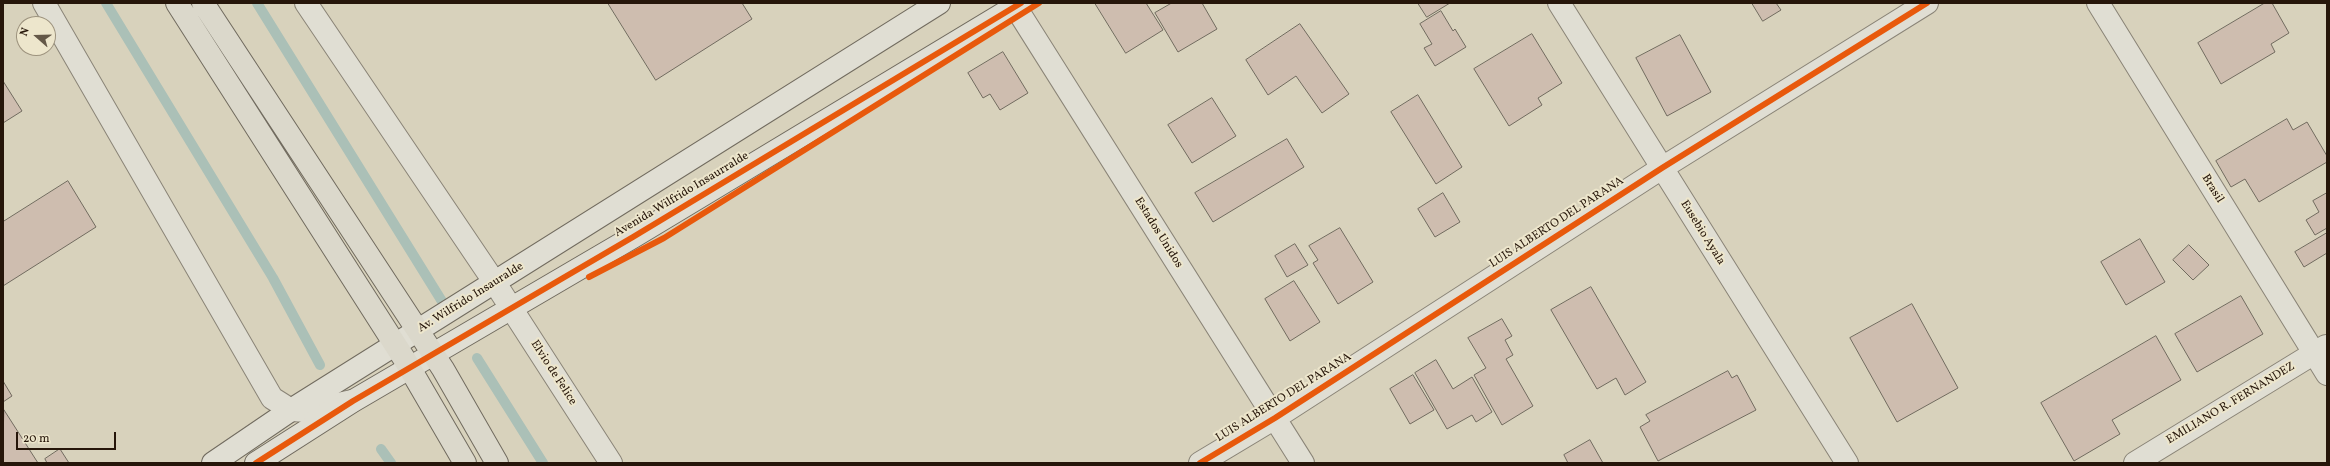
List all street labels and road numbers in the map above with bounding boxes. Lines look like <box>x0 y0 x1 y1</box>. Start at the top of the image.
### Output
street label: Avenida Wilfrido Insaurralde <box>612 149 752 241</box>
street label: Brasil <box>2198 172 2226 206</box>
street label: LUIS ALBERTO DEL PARANA <box>1487 174 1627 272</box>
street label: Estados Unidos <box>1131 195 1185 271</box>
street label: Eusebio Ayala <box>1676 198 1728 268</box>
street label: Av. Wilfrido Insauralde <box>416 260 526 336</box>
street label: Elvio de Felice <box>527 338 579 408</box>
street label: LUIS ALBERTO DEL PARANA <box>1214 350 1354 446</box>
street label: EMILIANO R. FERNANDEZ <box>2164 360 2298 448</box>

